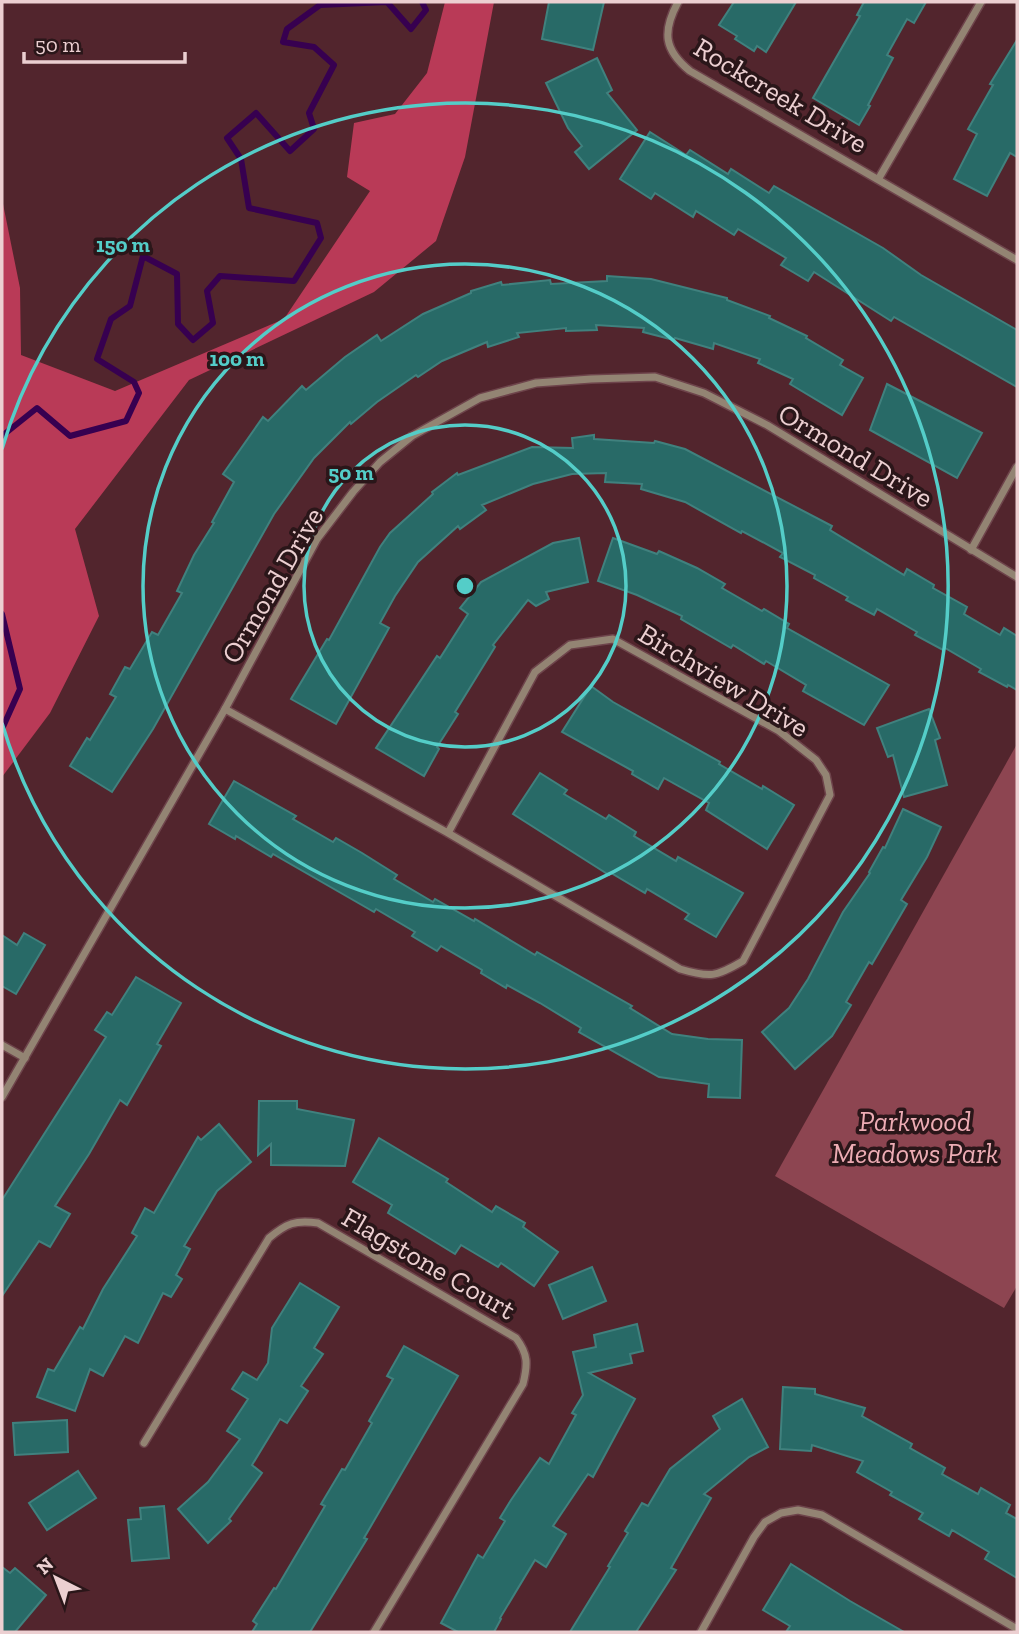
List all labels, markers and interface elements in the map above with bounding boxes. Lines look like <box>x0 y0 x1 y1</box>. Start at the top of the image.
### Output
scale bar <box>24 21 186 65</box>
street label: Rockcreek Drive <box>688 31 873 160</box>
text: 50 m <box>35 32 81 57</box>
text: 150 m <box>96 232 151 257</box>
text: 100 m <box>210 346 265 371</box>
street label: Ormond Drive <box>773 396 939 514</box>
text: 50 m <box>328 460 374 485</box>
street label: Ormond Drive <box>215 501 330 669</box>
centre of rings <box>453 574 477 598</box>
street label: Birchview Drive <box>633 617 815 744</box>
park label: Parkwood Meadows Park <box>832 1105 998 1170</box>
street label: Flagstone Court <box>336 1200 522 1327</box>
north arrow <box>21 1543 91 1613</box>
text: N <box>32 1552 58 1579</box>

